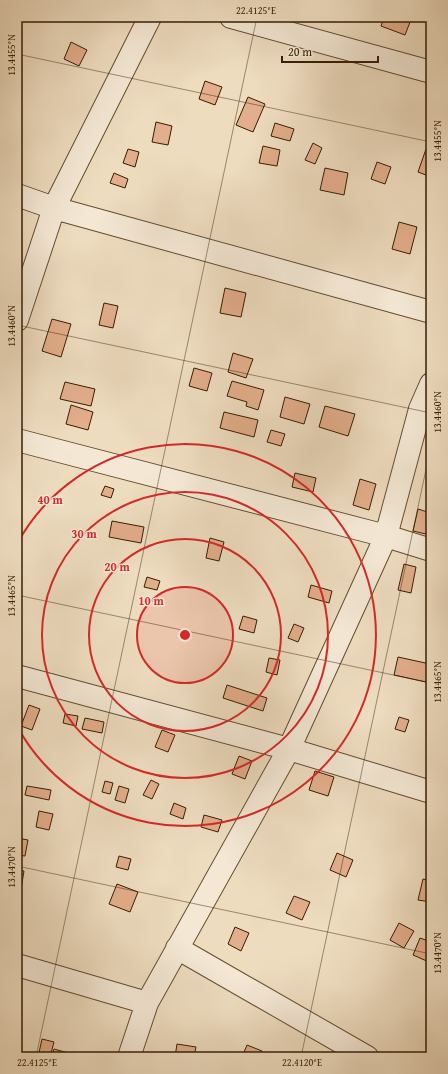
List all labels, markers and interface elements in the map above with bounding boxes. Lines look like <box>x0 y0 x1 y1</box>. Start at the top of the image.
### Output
text: 22.4125°E <box>236 3 276 18</box>
text: 13.4455°N <box>4 34 19 76</box>
scale bar <box>282 38 378 64</box>
text: 20 m <box>288 43 312 60</box>
text: 13.4455°N <box>430 120 445 162</box>
text: 13.4460°N <box>4 305 19 347</box>
text: 13.4460°N <box>430 391 445 433</box>
text: 40 m <box>37 491 63 508</box>
text: 30 m <box>71 525 97 542</box>
text: 20 m <box>104 558 130 575</box>
text: 13.4465°N <box>4 575 19 617</box>
text: 10 m <box>138 592 164 609</box>
centre of rings <box>178 628 192 642</box>
text: 13.4465°N <box>430 661 445 703</box>
text: 13.4470°N <box>4 846 19 888</box>
text: 13.4470°N <box>430 932 445 974</box>
text: 22.4125°E <box>17 1055 57 1070</box>
text: 22.4120°E <box>282 1055 322 1070</box>

